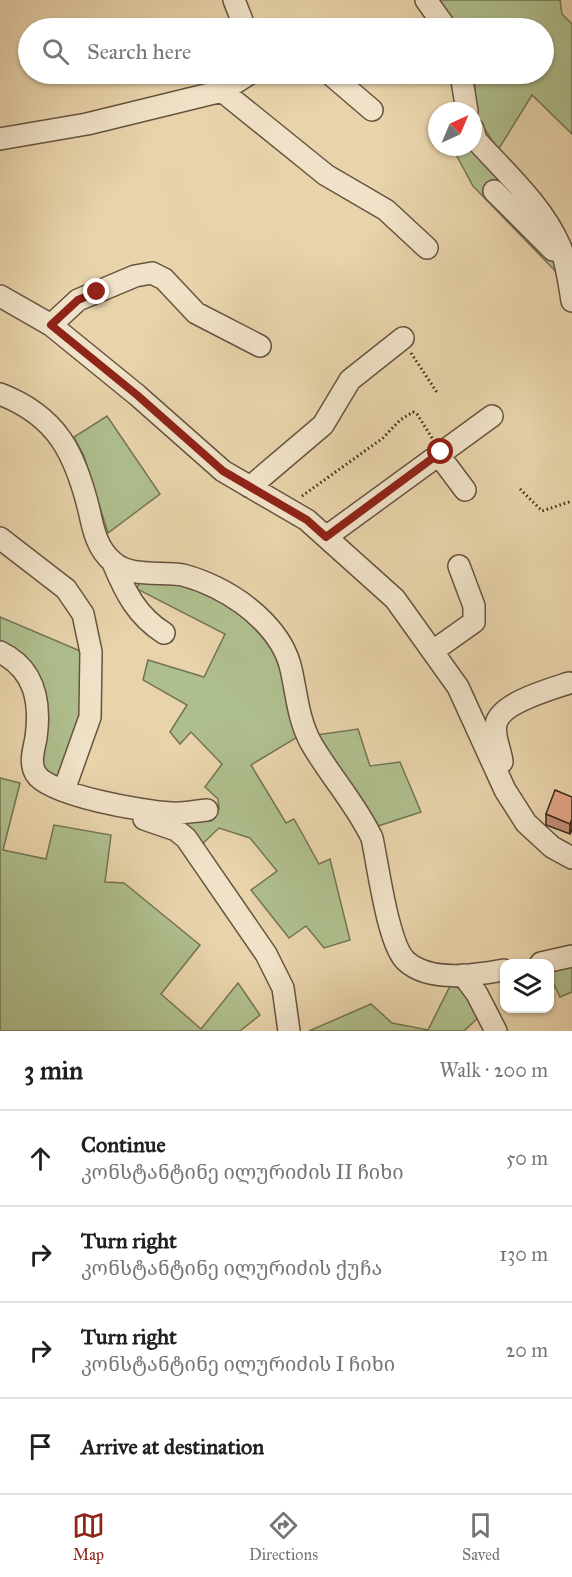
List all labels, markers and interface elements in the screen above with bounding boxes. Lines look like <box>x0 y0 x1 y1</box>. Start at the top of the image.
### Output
search box <box>18 18 554 84</box>
icon: search <box>39 35 72 68</box>
text: Search here <box>87 38 191 65</box>
north arrow <box>428 102 482 156</box>
route end <box>83 278 109 304</box>
route start <box>427 438 453 464</box>
map controls <box>500 959 554 1013</box>
button: layers <box>500 959 554 1013</box>
text: 3 min <box>24 1054 83 1086</box>
text: Walk · 200 m <box>440 1058 548 1082</box>
text: Continue <box>81 1131 166 1158</box>
icon: ahead <box>24 1142 57 1175</box>
text: 50 m <box>506 1146 548 1170</box>
text: კონსტანტინე ილურიძის II ჩიხი <box>81 1160 404 1184</box>
text: Turn right <box>81 1227 177 1254</box>
icon: right <box>24 1238 57 1271</box>
text: 130 m <box>499 1242 548 1266</box>
text: კონსტანტინე ილურიძის ქუჩა <box>81 1256 382 1280</box>
text: Turn right <box>81 1323 177 1350</box>
icon: right <box>24 1334 57 1367</box>
text: 20 m <box>505 1338 548 1362</box>
text: კონსტანტინე ილურიძის I ჩიხი <box>81 1352 395 1376</box>
icon: arrive <box>24 1430 57 1463</box>
text: Arrive at destination <box>81 1433 264 1460</box>
tab: Map <box>72 1509 105 1564</box>
tab: Directions <box>249 1509 318 1564</box>
tab: Saved <box>462 1509 500 1564</box>

